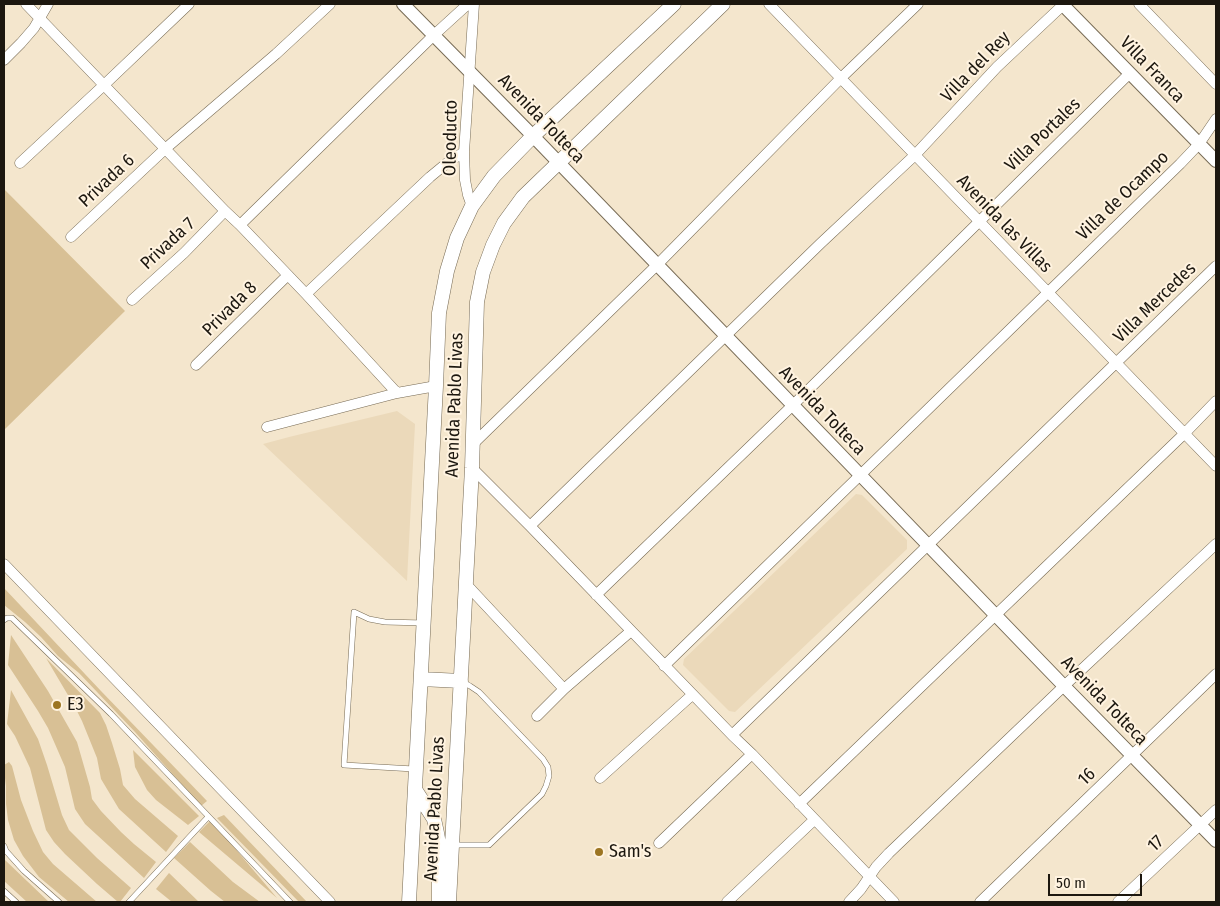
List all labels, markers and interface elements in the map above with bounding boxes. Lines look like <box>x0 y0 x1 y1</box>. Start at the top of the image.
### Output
street label: Villa del Rey <box>937 27 1015 107</box>
street label: Villa Franca <box>1115 32 1189 108</box>
street label: Avenida Tolteca <box>493 70 589 168</box>
street label: Villa Portales <box>1001 94 1085 176</box>
street label: Oleoducto <box>440 100 462 176</box>
street label: Villa de Ocampo <box>1073 147 1173 245</box>
street label: Privada 6 <box>75 150 139 212</box>
street label: Avenida las Villas <box>952 171 1056 277</box>
street label: Privada 7 <box>136 213 200 275</box>
street label: Villa Mercedes <box>1109 258 1201 348</box>
street label: Privada 8 <box>198 277 262 341</box>
street label: Avenida Pablo Livas <box>442 332 468 478</box>
street label: Avenida Tolteca <box>774 362 870 460</box>
street label: Avenida Tolteca <box>1056 652 1152 750</box>
place label: E3 <box>67 694 84 716</box>
marker: E3 <box>51 699 63 711</box>
street label: Avenida Pablo Livas <box>420 736 450 882</box>
street label: 16 <box>1074 764 1100 790</box>
street label: 17 <box>1143 831 1169 857</box>
place label: Sam's <box>609 841 652 863</box>
marker: Sam's <box>593 846 605 858</box>
scale bar <box>1050 864 1144 896</box>
text: 50 m <box>1056 874 1086 892</box>

